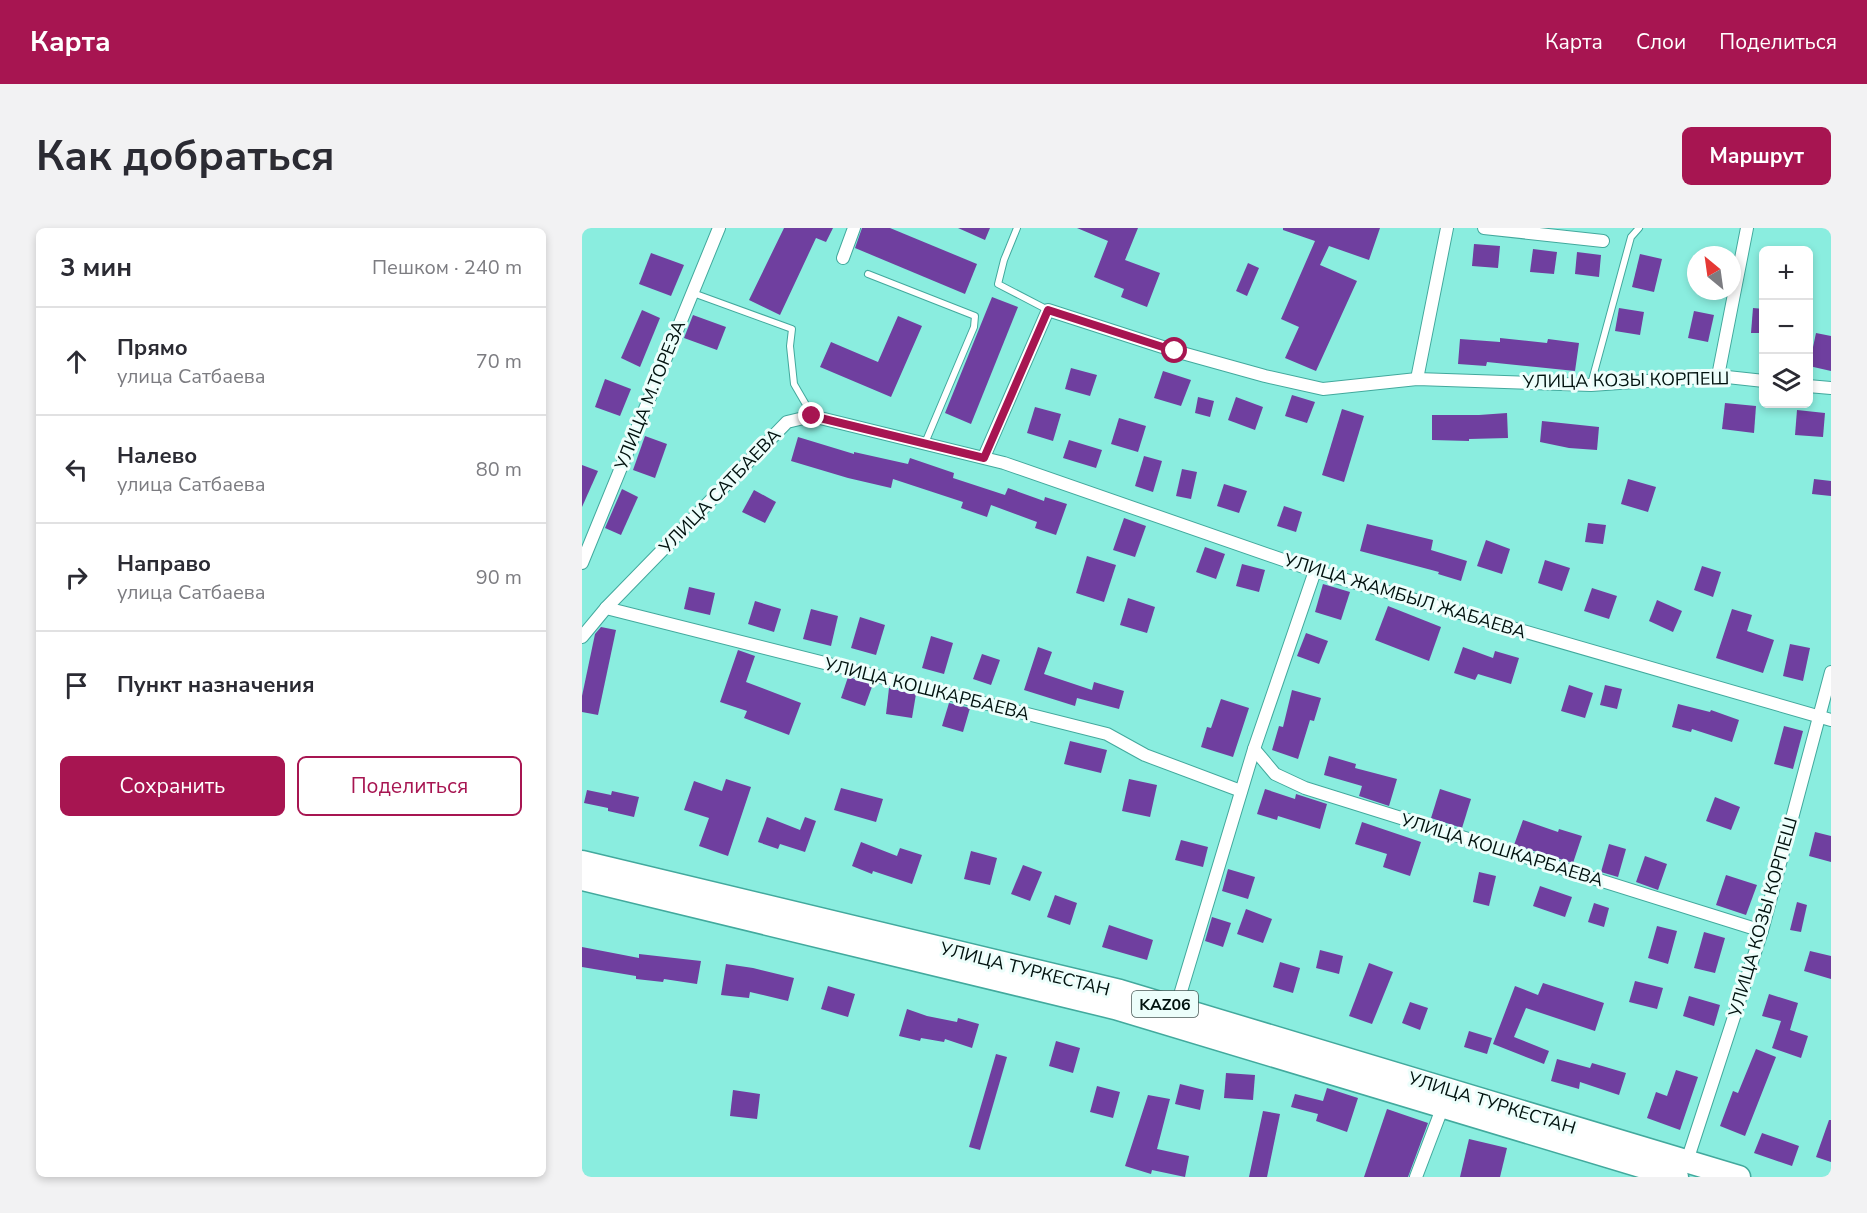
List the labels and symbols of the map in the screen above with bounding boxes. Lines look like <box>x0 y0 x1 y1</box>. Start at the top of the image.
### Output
north arrow <box>1687 246 1741 300</box>
street label: УЛИЦА М.ТОРЕЗА <box>609 317 691 474</box>
route start <box>1161 337 1187 363</box>
street label: УЛИЦА КОЗЫ КОРПЕШ <box>1521 366 1730 394</box>
route end <box>798 402 824 428</box>
street label: УЛИЦА САТБАЕВА <box>653 423 786 559</box>
street label: УЛИЦА ЖАМБЫЛ ЖАБАЕВА <box>1280 547 1529 644</box>
street label: УЛИЦА КОШКАРБАЕВА <box>821 652 1032 726</box>
street label: УЛИЦА КОШКАРБАЕВА <box>1397 807 1606 892</box>
street label: УЛИЦА КОЗЫ КОРПЕШ <box>1723 814 1803 1021</box>
street label: УЛИЦА ТУРКЕСТАН <box>937 936 1112 1002</box>
road number: KАZ06 <box>1132 991 1198 1017</box>
street label: УЛИЦА ТУРКЕСТАН <box>1404 1066 1579 1140</box>

